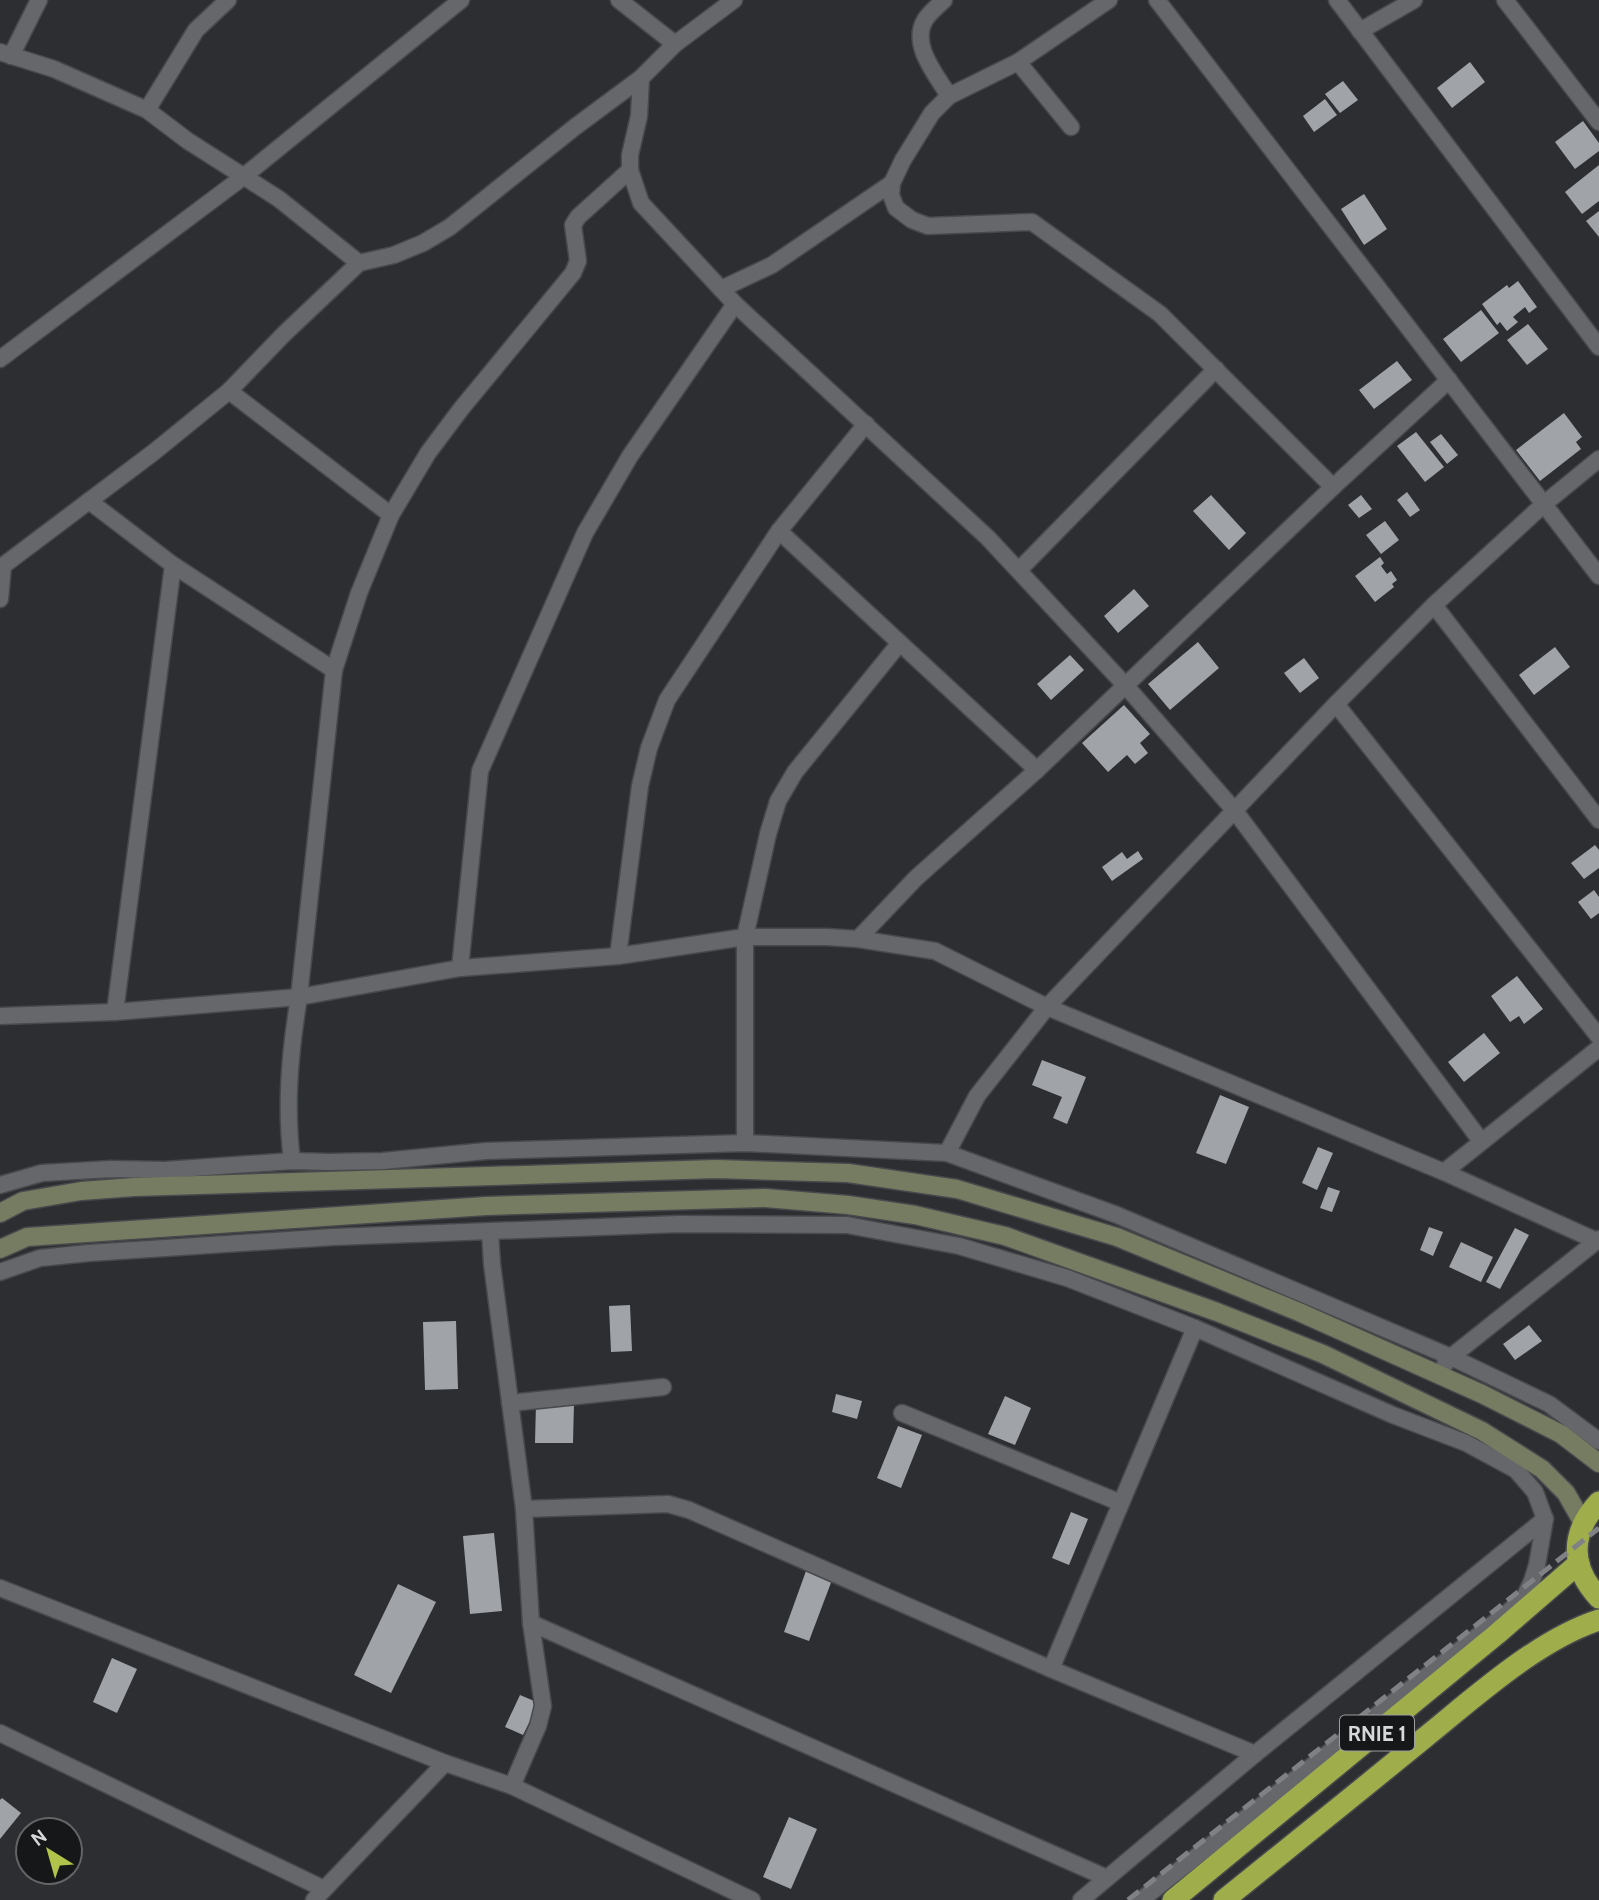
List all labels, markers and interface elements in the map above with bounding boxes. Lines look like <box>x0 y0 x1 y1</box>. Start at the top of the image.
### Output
road number: RNIE 1 <box>1340 1716 1414 1750</box>
north arrow <box>14 1816 84 1886</box>
text: N <box>27 1825 51 1851</box>

